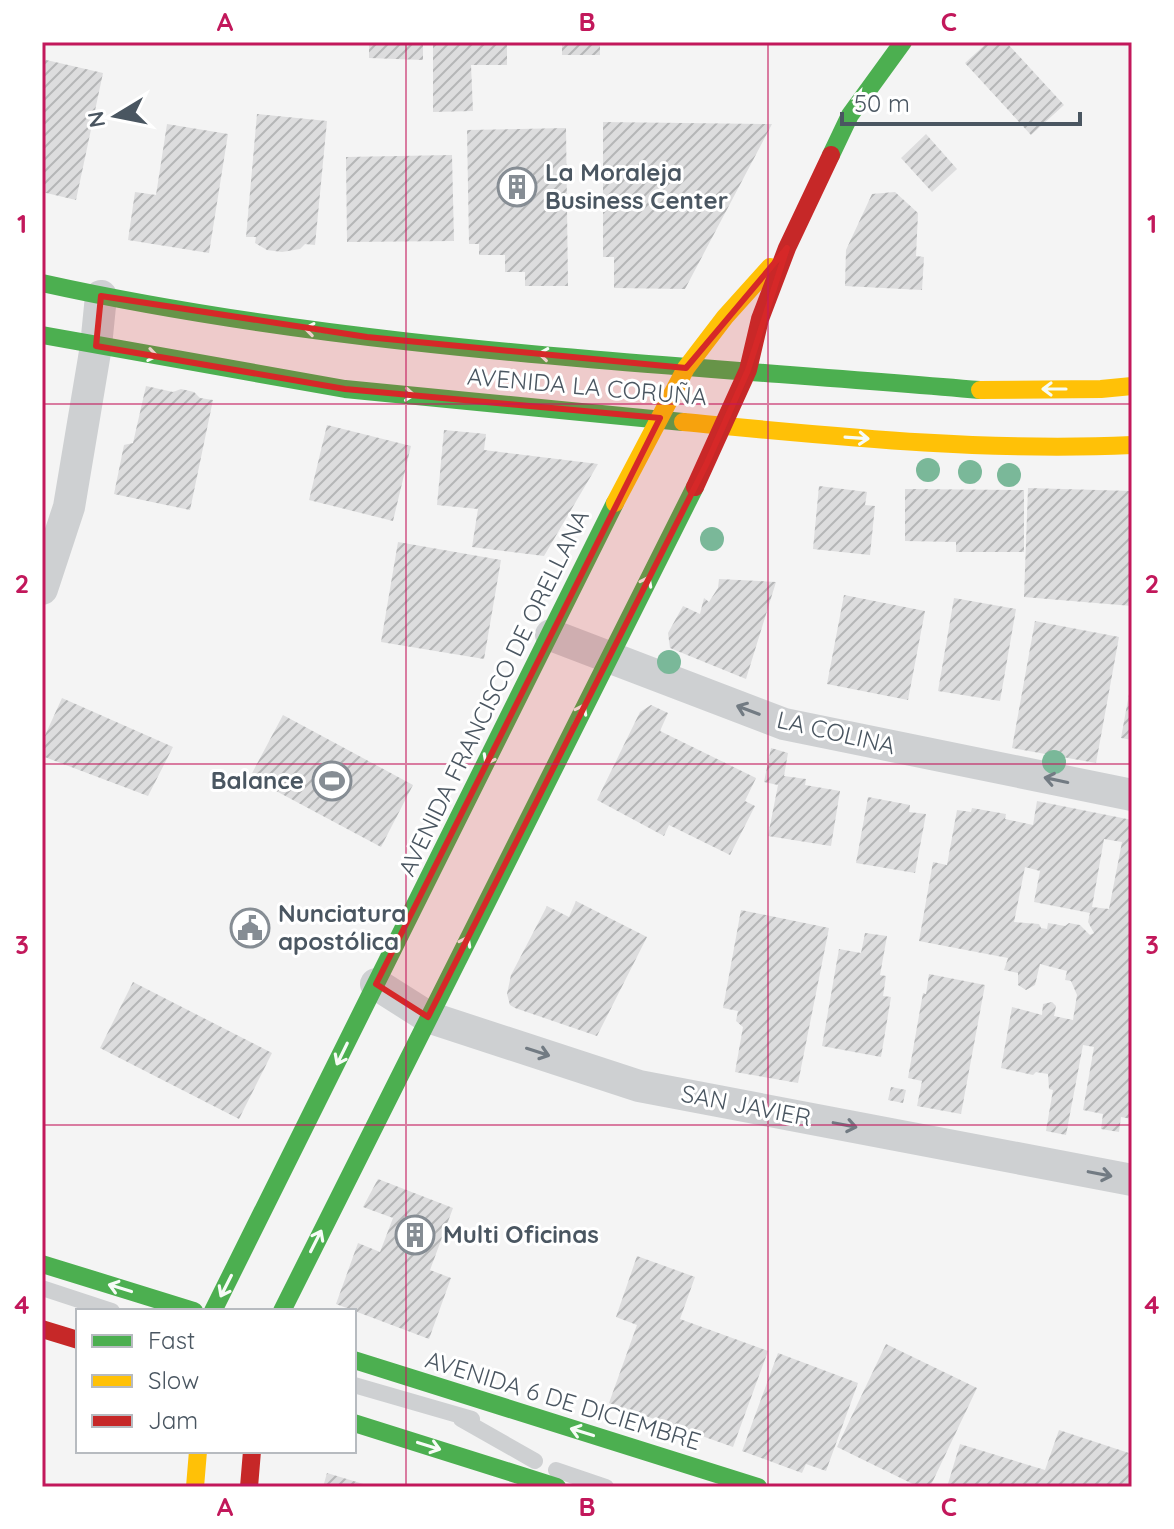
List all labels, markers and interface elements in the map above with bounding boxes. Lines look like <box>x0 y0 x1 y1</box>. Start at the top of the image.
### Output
text: A <box>217 5 234 38</box>
text: B <box>578 5 596 38</box>
text: C <box>941 5 957 38</box>
north arrow <box>76 76 156 156</box>
scale bar <box>842 76 1080 126</box>
text: 50 m <box>854 88 910 118</box>
text: N <box>81 109 111 130</box>
place label: La Moraleja Business Center <box>545 157 728 215</box>
building icon: La Moraleja Business Center <box>496 166 538 208</box>
text: 1 <box>17 207 27 240</box>
text: 1 <box>1147 207 1157 240</box>
one-way arrow <box>304 322 329 337</box>
one-way arrow <box>537 347 564 362</box>
one-way arrow <box>133 348 159 363</box>
street label: AVENIDA LA CORUÑA <box>466 361 708 411</box>
one-way arrow <box>1041 381 1068 397</box>
one-way arrow <box>389 387 416 402</box>
one-way arrow <box>843 431 870 446</box>
street label: AVENIDA FRANCISCO DE ORELLANA <box>391 505 595 881</box>
text: 2 <box>15 567 29 600</box>
text: 2 <box>1145 567 1159 600</box>
one-way arrow <box>637 575 652 599</box>
one-way arrow <box>736 702 761 716</box>
one-way arrow <box>572 703 587 727</box>
street label: LA COLINA <box>774 704 898 760</box>
one-way arrow <box>483 742 498 766</box>
sports icon: Balance <box>311 760 353 802</box>
place label: Balance <box>211 765 304 795</box>
one-way arrow <box>1043 771 1069 786</box>
place label: Nunciatura apostólica <box>278 898 406 956</box>
public building icon: Nunciatura apostólica <box>229 907 271 949</box>
text: 3 <box>15 928 29 961</box>
text: 3 <box>1145 928 1159 961</box>
one-way arrow <box>456 936 471 960</box>
one-way arrow <box>333 1041 349 1065</box>
one-way arrow <box>525 1046 550 1061</box>
street label: SAN JAVIER <box>679 1078 814 1132</box>
one-way arrow <box>832 1118 857 1133</box>
one-way arrow <box>1087 1167 1112 1182</box>
building icon: Multi Oficinas <box>394 1214 436 1256</box>
place label: Multi Oficinas <box>443 1219 599 1249</box>
one-way arrow <box>309 1230 325 1254</box>
one-way arrow <box>217 1274 233 1298</box>
one-way arrow <box>107 1280 133 1295</box>
text: 4 <box>14 1288 30 1321</box>
text: 4 <box>1144 1288 1160 1321</box>
legend <box>76 1309 356 1453</box>
text: Fast <box>148 1325 195 1355</box>
street label: AVENIDA 6 DE DICIEMBRE <box>422 1344 705 1456</box>
text: Slow <box>148 1365 199 1395</box>
text: Jam <box>148 1405 198 1435</box>
one-way arrow <box>570 1424 595 1438</box>
one-way arrow <box>415 1439 441 1454</box>
text: A <box>217 1490 234 1523</box>
text: B <box>578 1490 596 1523</box>
text: C <box>941 1490 957 1523</box>

